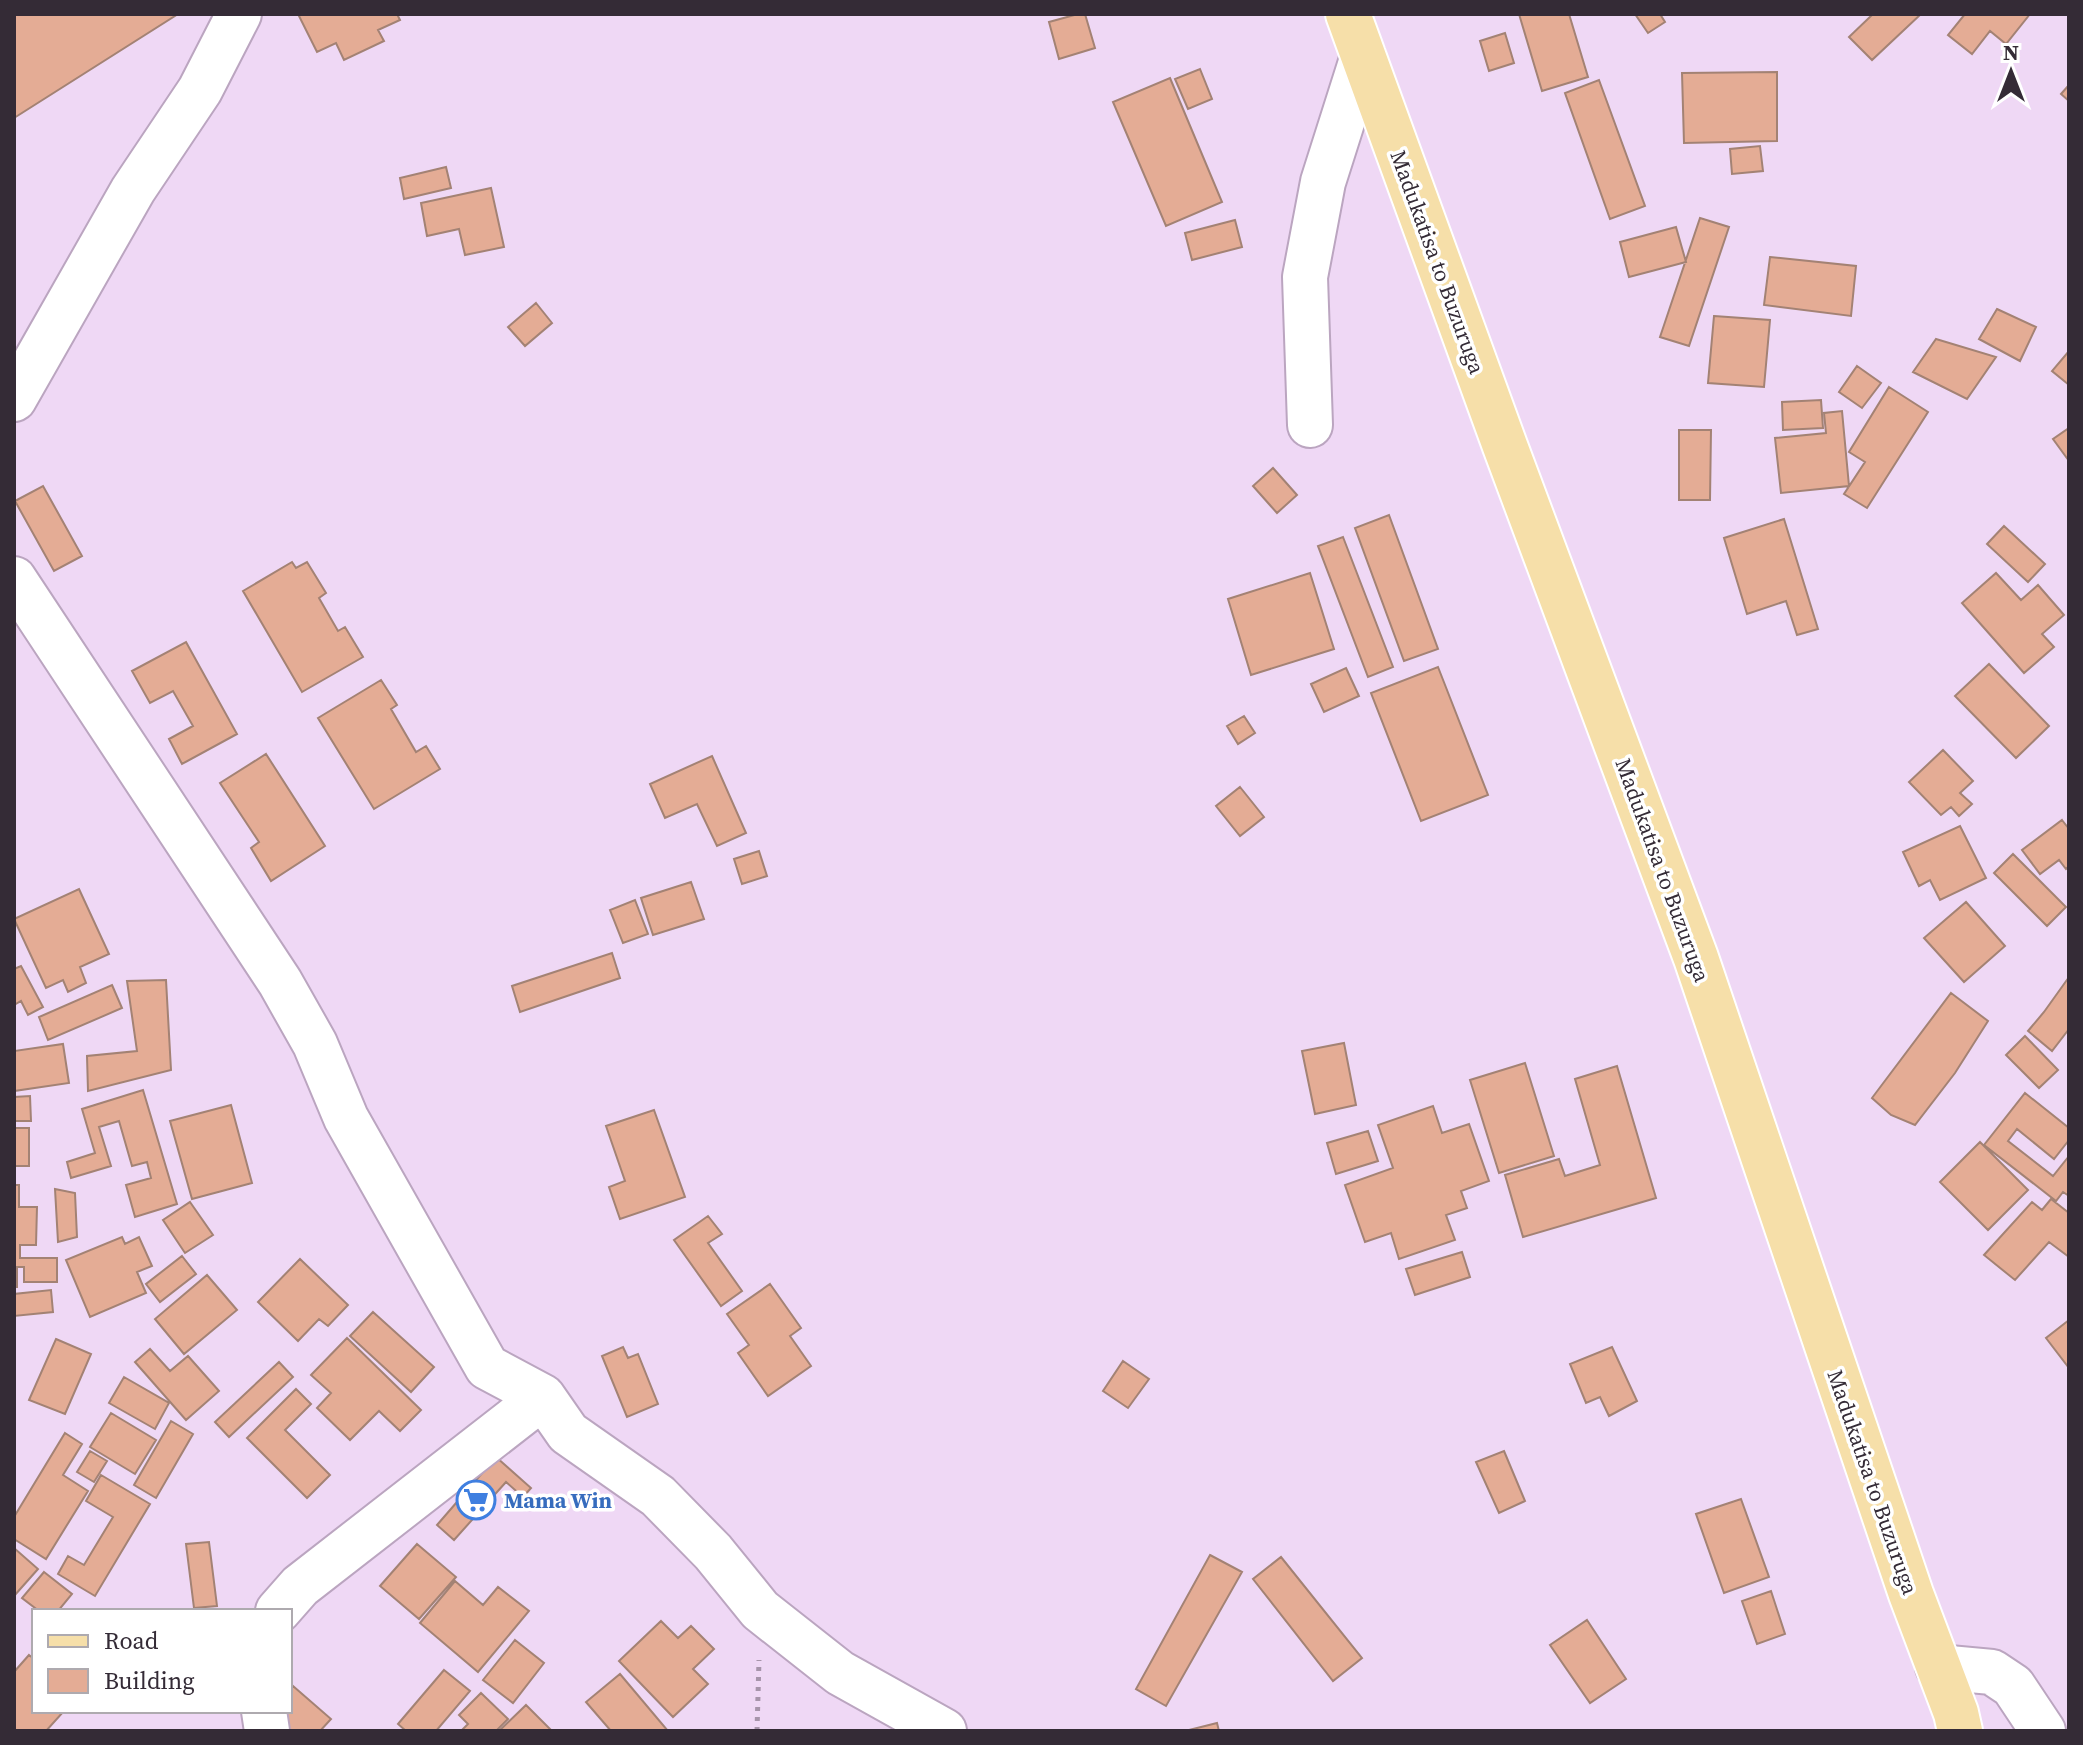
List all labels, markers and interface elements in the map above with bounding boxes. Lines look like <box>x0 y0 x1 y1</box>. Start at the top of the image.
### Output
north arrow <box>1971 32 2051 112</box>
text: N <box>2003 37 2019 67</box>
street label: Madukatisa to Buzuruga <box>1384 146 1493 379</box>
street label: Madukatisa to Buzuruga <box>1609 754 1718 987</box>
street label: Madukatisa to Buzuruga <box>1820 1366 1926 1599</box>
supermarket icon: Mama Win <box>455 1479 497 1521</box>
place label: Mama Win <box>504 1485 612 1515</box>
legend <box>32 1609 292 1713</box>
text: Road <box>104 1624 159 1657</box>
text: Building <box>104 1664 195 1697</box>

